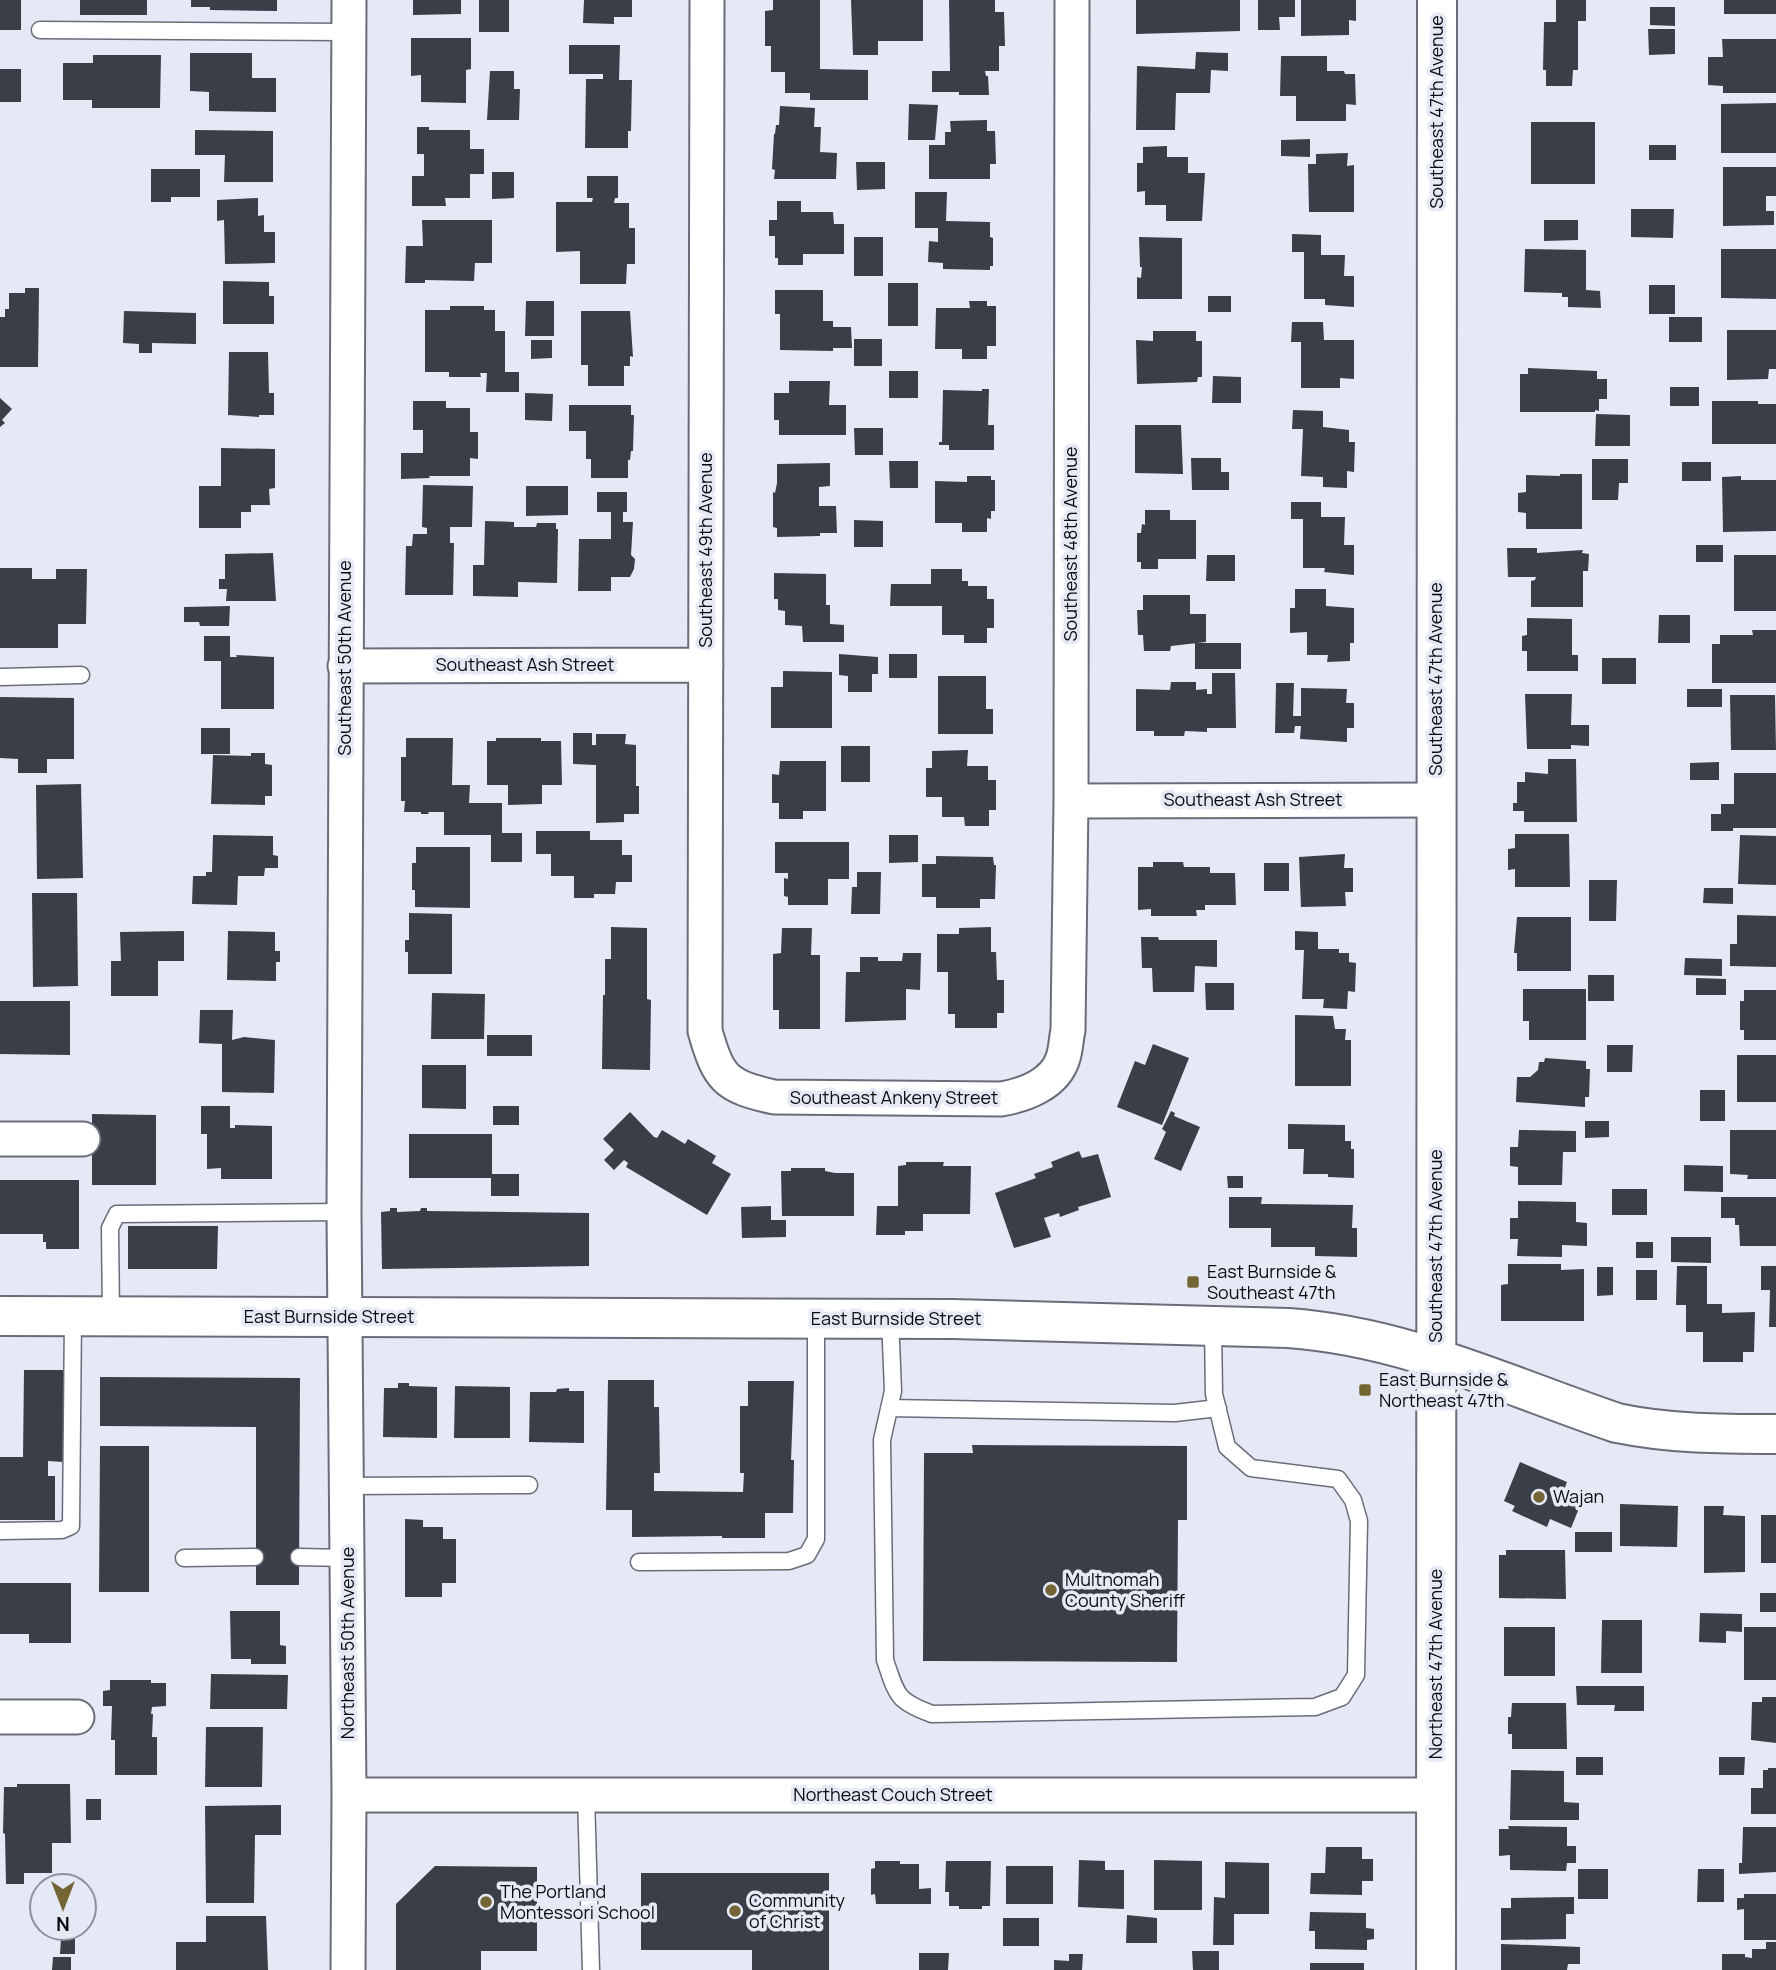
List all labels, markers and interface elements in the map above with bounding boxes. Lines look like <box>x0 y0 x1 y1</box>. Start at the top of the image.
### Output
street label: Southeast 47th Avenue <box>1424 15 1448 209</box>
street label: Southeast 48th Avenue <box>1058 446 1082 642</box>
street label: Southeast 49th Avenue <box>693 452 717 648</box>
street label: Southeast 50th Avenue <box>332 560 356 756</box>
street label: Southeast 47th Avenue <box>1423 582 1447 776</box>
street label: Southeast Ash Street <box>436 652 614 676</box>
street label: Southeast Ash Street <box>1164 787 1342 811</box>
street label: Southeast Ankeny Street <box>790 1085 998 1109</box>
street label: Southeast 47th Avenue <box>1423 1149 1447 1343</box>
place label: East Burnside & Southeast 47th <box>1207 1259 1337 1304</box>
marker: East Burnside & Southeast 47th <box>1185 1274 1201 1290</box>
street label: East Burnside Street <box>244 1304 414 1328</box>
street label: East Burnside Street <box>811 1306 981 1330</box>
place label: East Burnside & Northeast 47th <box>1379 1367 1509 1412</box>
marker: East Burnside & Northeast 47th <box>1357 1382 1373 1398</box>
place label: Wajan <box>1553 1484 1604 1508</box>
marker: Wajan <box>1531 1489 1547 1505</box>
street label: Northeast 50th Avenue <box>335 1547 359 1739</box>
place label: Multnomah County Sheriff <box>1065 1567 1185 1612</box>
street label: Northeast 47th Avenue <box>1423 1569 1447 1759</box>
marker: Multnomah County Sheriff <box>1043 1582 1059 1598</box>
street label: Northeast Couch Street <box>793 1782 993 1806</box>
north arrow <box>28 1872 98 1942</box>
place label: The Portland Montessori School <box>500 1879 655 1924</box>
place label: Community of Christ <box>749 1888 846 1933</box>
marker: The Portland Montessori School <box>478 1894 494 1910</box>
marker: Community of Christ <box>727 1903 743 1919</box>
text: N <box>56 1911 70 1937</box>

